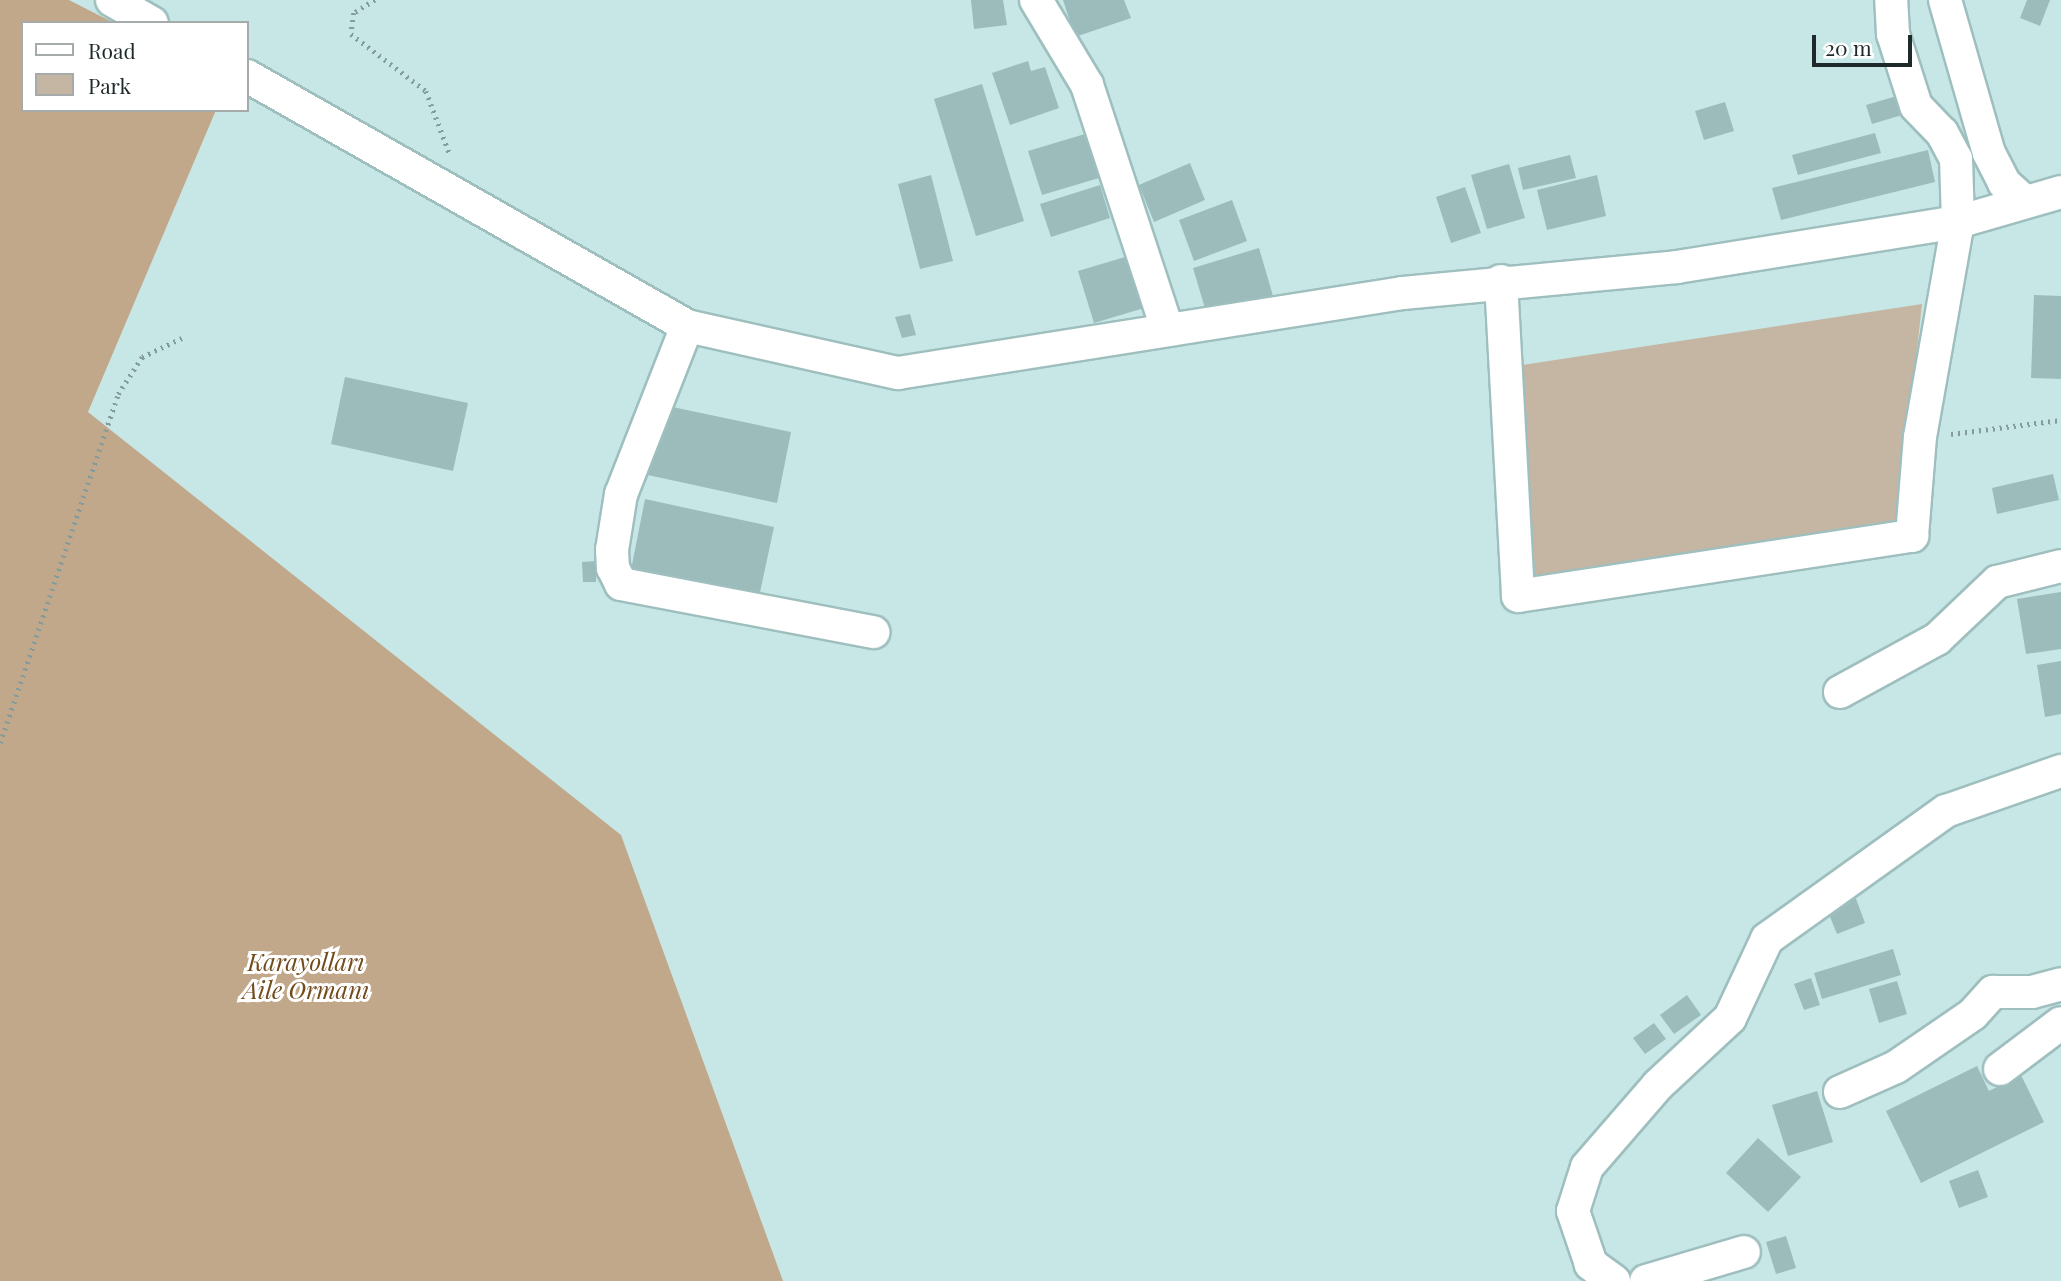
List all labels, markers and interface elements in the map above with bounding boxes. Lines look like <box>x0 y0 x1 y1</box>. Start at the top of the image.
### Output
legend <box>21 21 248 112</box>
scale bar <box>1816 21 1916 65</box>
text: 20 m <box>1825 33 1872 61</box>
text: Road <box>88 36 136 64</box>
text: Park <box>88 71 131 99</box>
park label: Karayolları Aile Ormanı <box>243 948 369 1004</box>

